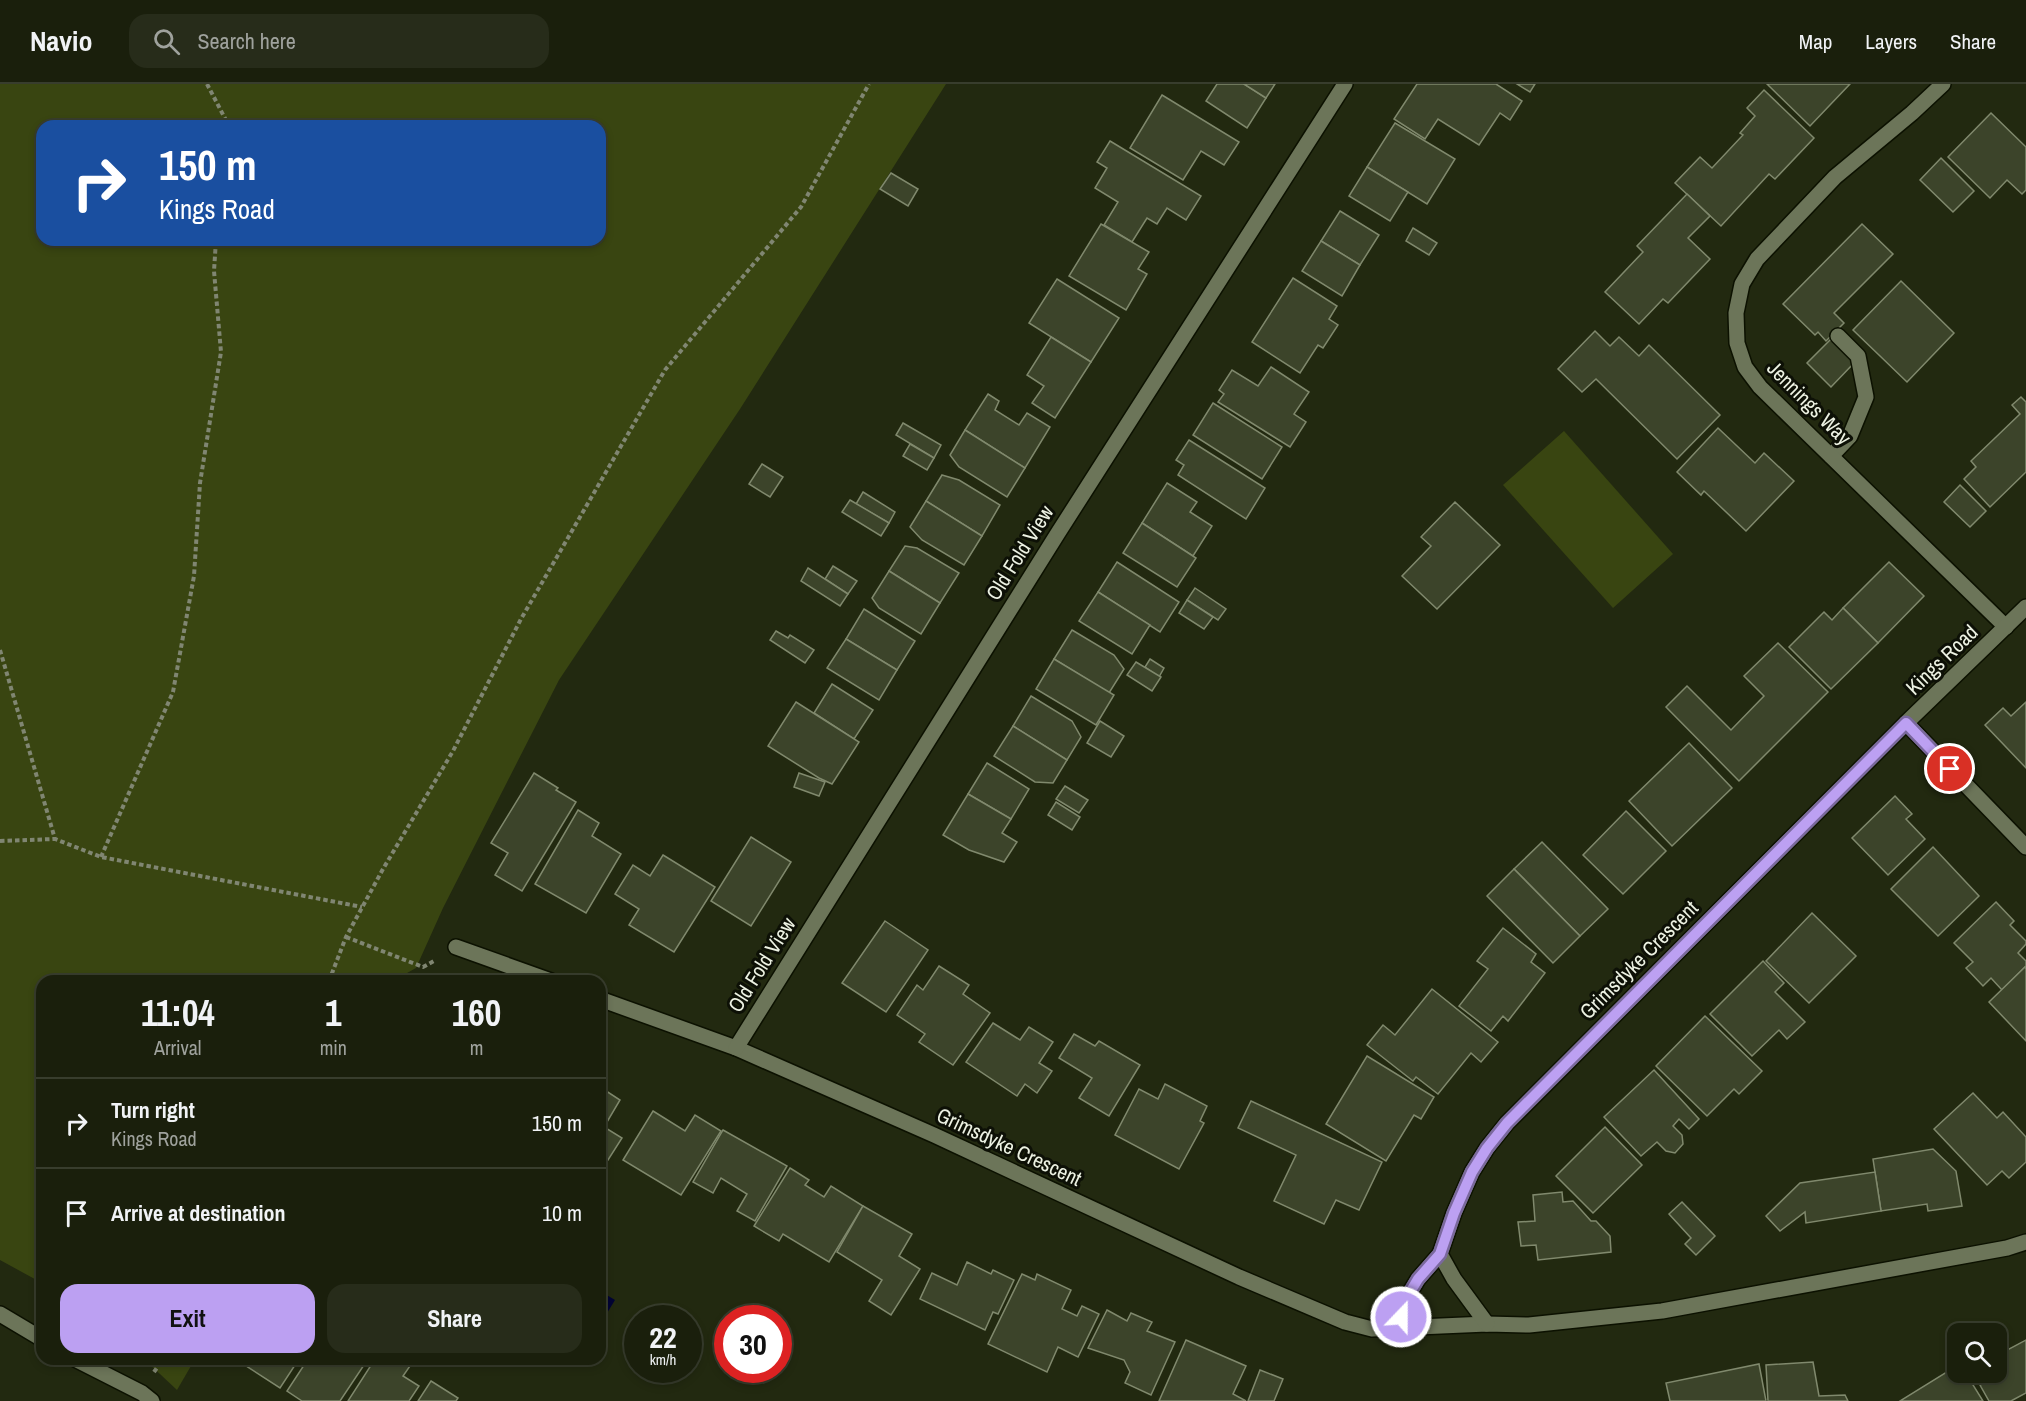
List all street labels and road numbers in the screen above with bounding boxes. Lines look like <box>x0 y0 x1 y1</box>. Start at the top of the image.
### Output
street label: Jennings Way <box>1761 354 1858 452</box>
street label: Old Fold View <box>979 499 1061 606</box>
street label: Kings Road <box>1899 618 1984 701</box>
street label: Grimsdyke Crescent <box>1573 894 1705 1025</box>
street label: Old Fold View <box>721 911 803 1018</box>
street label: Grimsdyke Crescent <box>932 1100 1087 1193</box>

